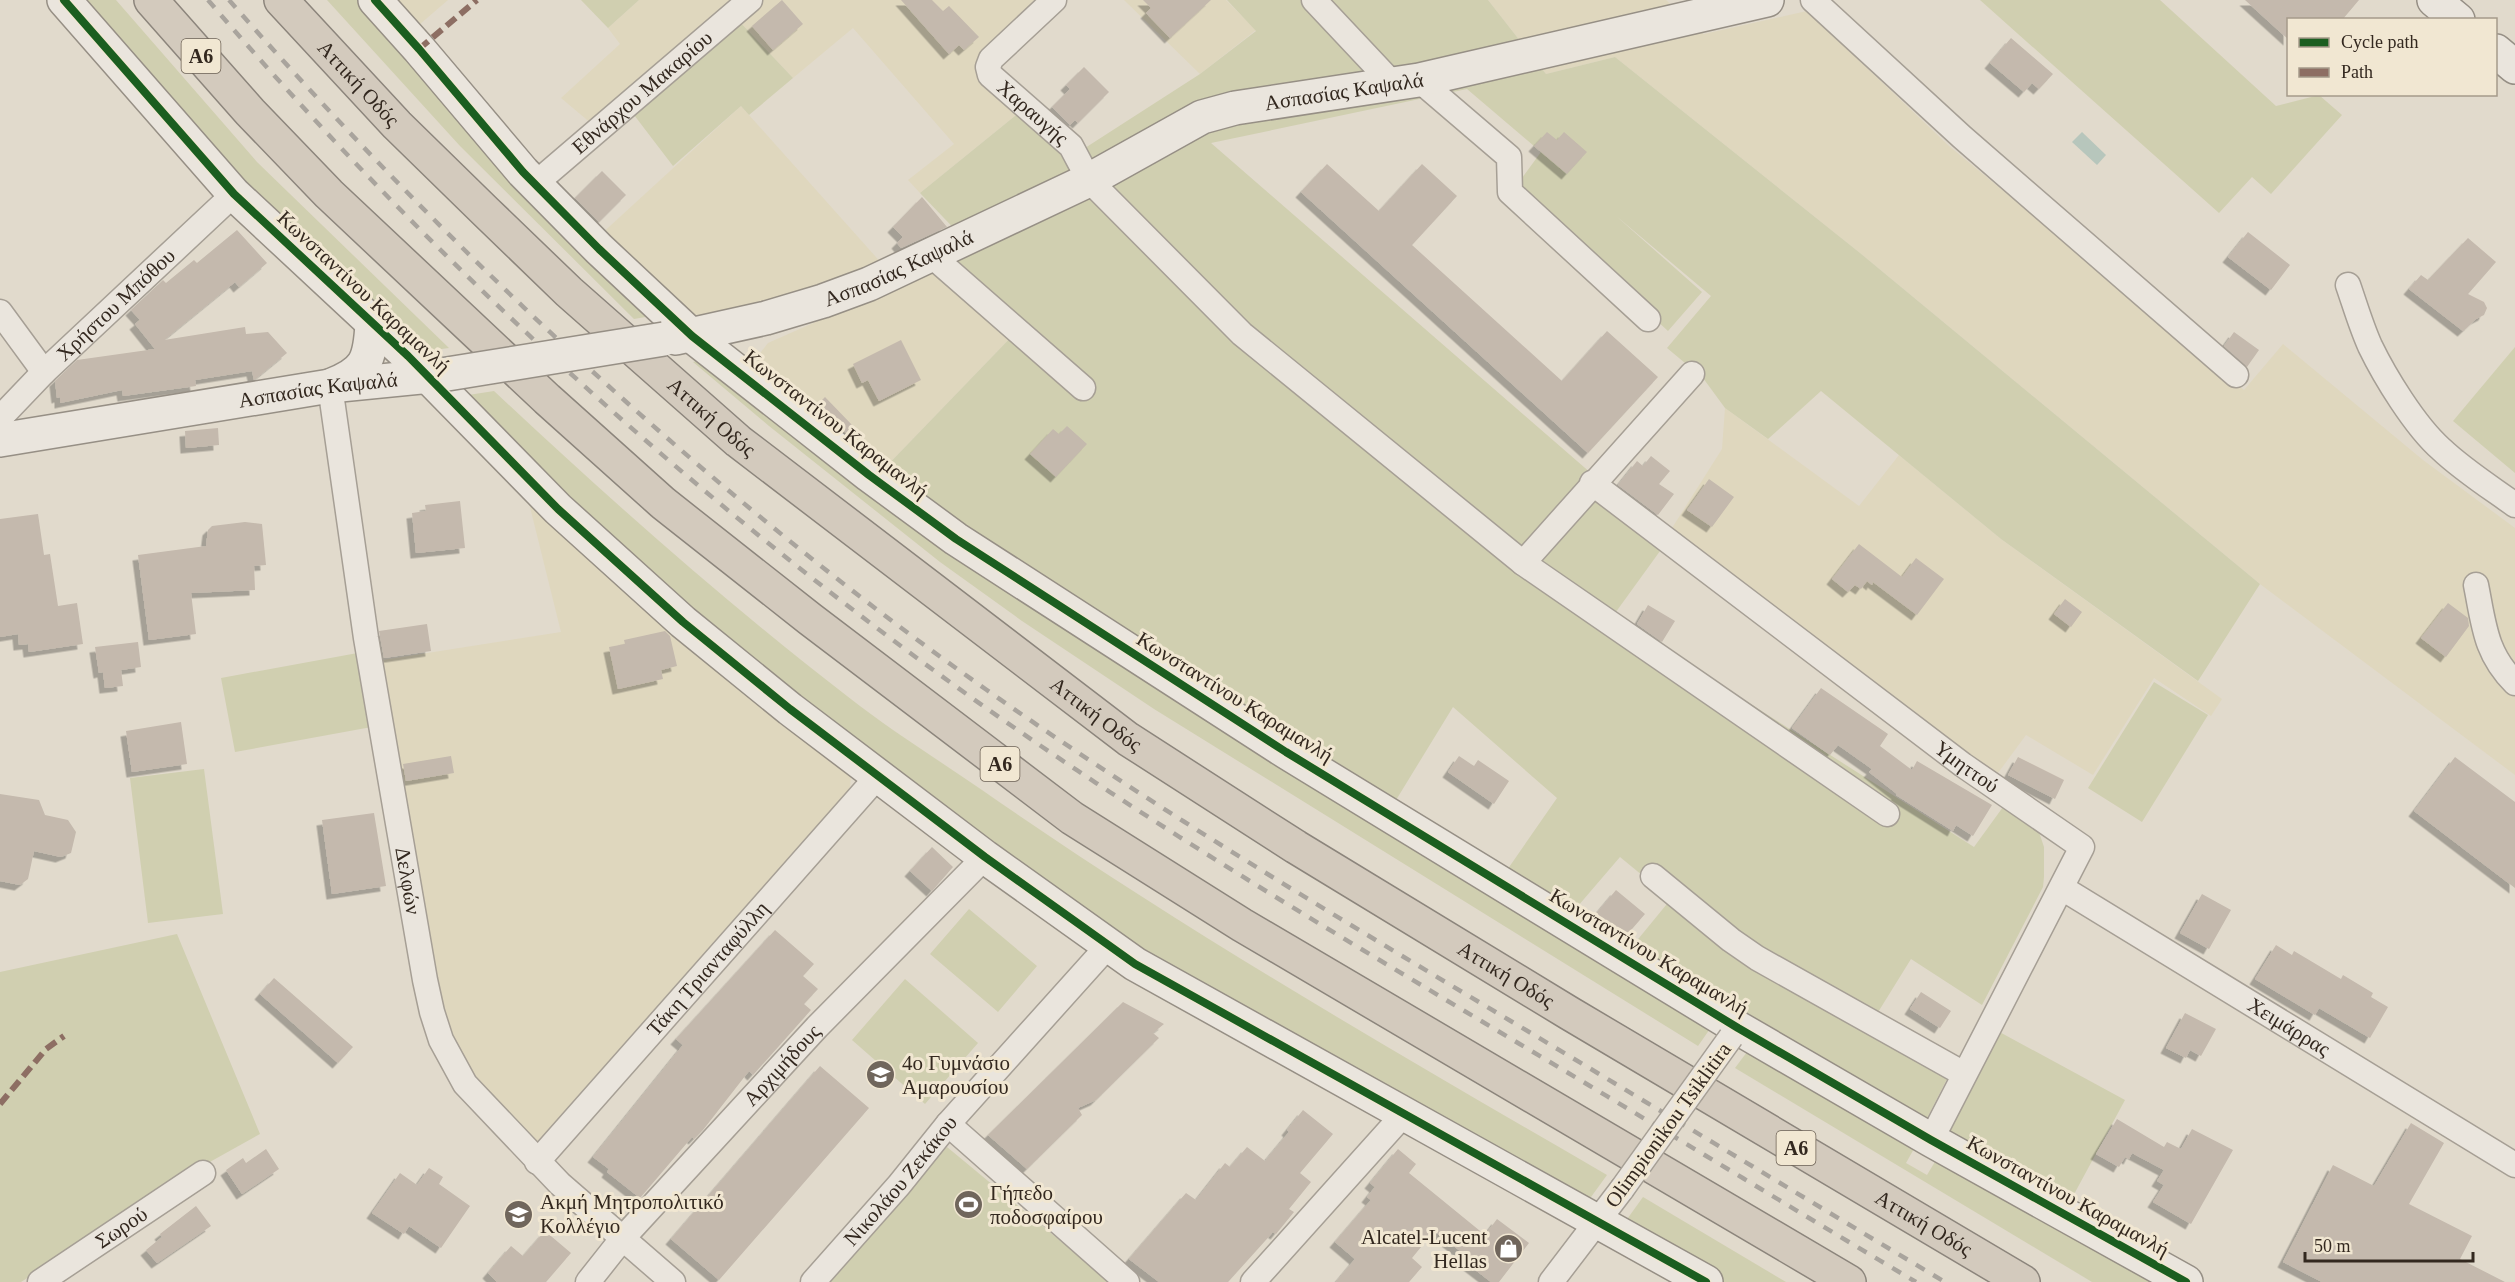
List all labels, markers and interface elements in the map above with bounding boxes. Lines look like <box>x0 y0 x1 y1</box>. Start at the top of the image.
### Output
legend <box>2287 18 2497 96</box>
street label: Εθνάρχου Μακαρίου <box>567 26 717 159</box>
text: Cycle path <box>2341 32 2418 52</box>
street label: Αττική Οδός <box>313 36 405 132</box>
road number: Α6 <box>182 39 220 73</box>
text: Path <box>2341 62 2373 82</box>
street label: Ασπασίας Καψαλά <box>1263 67 1425 115</box>
street label: Χαραυγής <box>992 75 1074 151</box>
street label: Κωνσταντίνου Καραμανλή <box>273 206 455 378</box>
street label: Ασπασίας Καψαλά <box>821 225 977 312</box>
street label: Χρήστου Μπόθου <box>52 244 180 366</box>
street label: Κωνσταντίνου Καραμανλή <box>739 345 933 503</box>
street label: Ασπασίας Καψαλά <box>237 367 399 413</box>
street label: Αττική Οδός <box>663 373 761 462</box>
street label: Κωνσταντίνου Καραμανλή <box>1132 627 1338 767</box>
street label: Αττική Οδός <box>1046 672 1147 757</box>
street label: Υμηττού <box>1930 736 2003 798</box>
road number: Α6 <box>980 747 1020 781</box>
street label: Δελφών <box>390 845 426 916</box>
street label: Κωνσταντίνου Καραμανλή <box>1545 883 1753 1021</box>
street label: Τάκη Τριανταφύλλη <box>642 896 774 1041</box>
street label: Αττική Οδός <box>1454 936 1559 1014</box>
street label: Χειμάρρας <box>2243 992 2335 1061</box>
street label: Αρχιμήδους <box>739 1019 826 1111</box>
street label: Olimpionikou Tsiklitira <box>1600 1037 1736 1212</box>
place label: 4ο Γυμνάσιο Αμαρουσίου <box>902 1051 1010 1099</box>
school or university icon: 4ο Γυμνάσιο Αμαρουσίου <box>865 1059 897 1091</box>
street label: Νικολάου Ζεκάκου <box>839 1110 962 1251</box>
street label: Κωνσταντίνου Καραμανλή <box>1963 1130 2173 1262</box>
road number: Α6 <box>1776 1131 1816 1165</box>
place label: Γήπεδο ποδοσφαίρου <box>990 1181 1103 1229</box>
street label: Αττική Οδός <box>1871 1185 1977 1262</box>
sports icon: Γήπεδο ποδοσφαίρου <box>953 1189 985 1221</box>
place label: Ακμή Μητροπολιτικό Κολλέγιο <box>540 1190 724 1238</box>
school or university icon: Ακμή Μητροπολιτικό Κολλέγιο <box>503 1198 535 1230</box>
street label: Σωρού <box>91 1202 152 1253</box>
place label: Alcatel-Lucent Hellas <box>1361 1225 1487 1273</box>
scale bar <box>2305 1225 2473 1263</box>
shop icon: Alcatel-Lucent Hellas <box>1492 1233 1524 1265</box>
text: 50 m <box>2314 1236 2351 1256</box>

